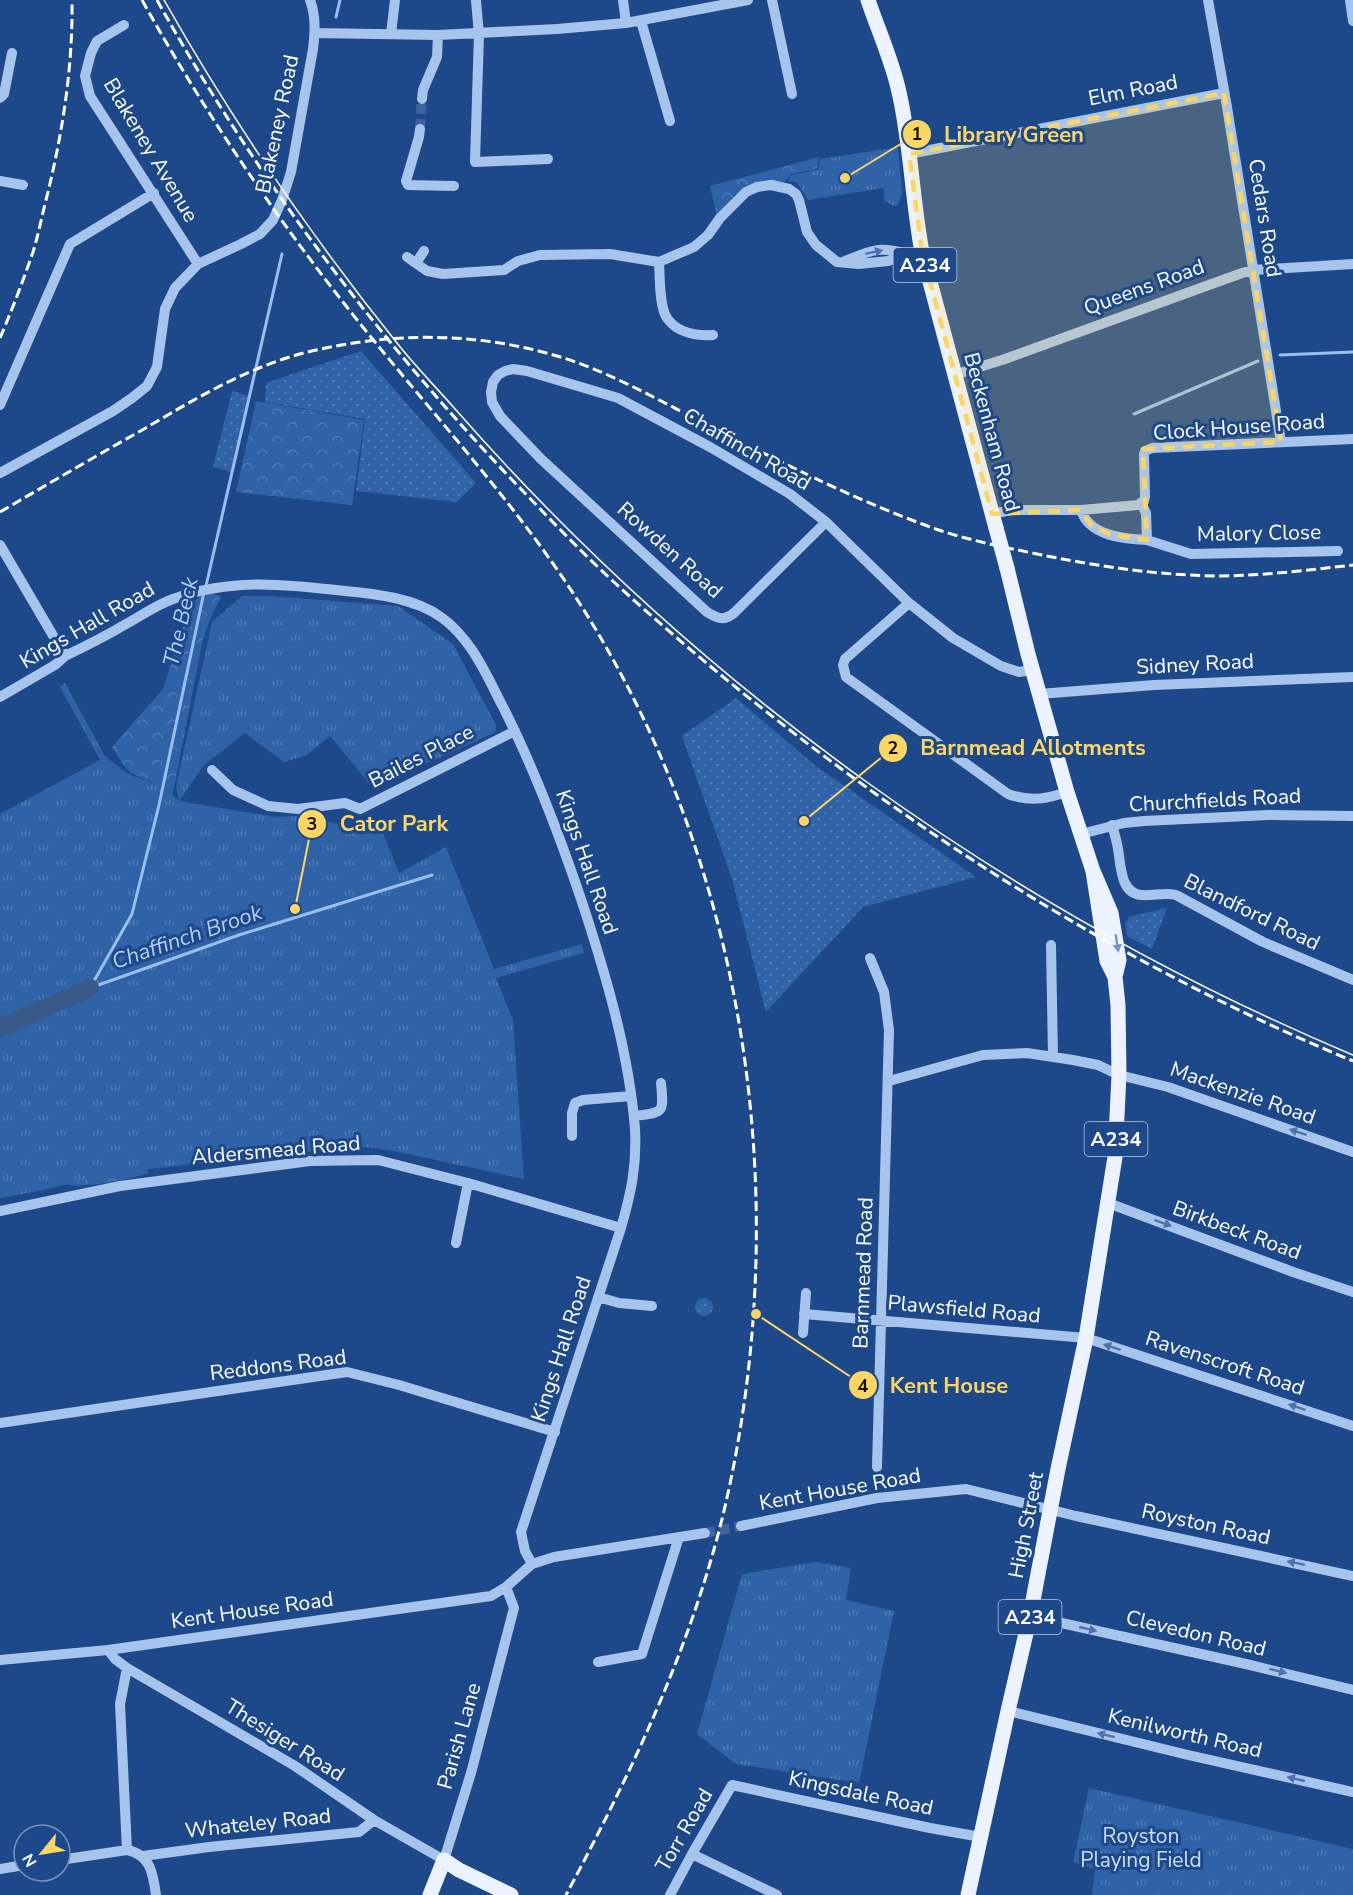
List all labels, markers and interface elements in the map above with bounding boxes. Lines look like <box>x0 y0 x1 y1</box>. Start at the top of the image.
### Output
street label: Blakeney Road <box>249 52 305 196</box>
street label: Elm Road <box>1086 68 1180 112</box>
street label: Blakeney Avenue <box>97 73 205 227</box>
callout: Library Green <box>902 114 1096 154</box>
text: Library Green <box>944 120 1084 150</box>
text: 1 <box>912 122 922 146</box>
street label: Cedars Road <box>1242 157 1288 279</box>
one-way arrow <box>865 246 883 256</box>
road number: A234 <box>894 248 956 282</box>
street label: Queens Road <box>1080 252 1208 322</box>
street label: Beckenham Road <box>957 349 1027 515</box>
street label: Chaffinch Road <box>678 401 816 497</box>
street label: Clock House Road <box>1152 407 1326 447</box>
street label: Rowden Road <box>611 495 729 605</box>
street label: Malory Close <box>1197 518 1321 548</box>
water label: The Beck <box>156 573 206 670</box>
street label: Kings Hall Road <box>14 575 160 675</box>
street label: Sidney Road <box>1135 647 1255 681</box>
street label: Bailes Place <box>364 718 478 794</box>
callout: Barnmead Allotments <box>878 728 1158 768</box>
text: Barnmead Allotments <box>920 733 1146 763</box>
text: 2 <box>888 736 898 760</box>
street label: Churchfields Road <box>1128 782 1302 818</box>
street label: Kings Hall Road <box>549 786 625 938</box>
callout: Cator Park <box>297 804 460 844</box>
text: Cator Park <box>340 809 449 839</box>
text: 3 <box>307 812 317 836</box>
street label: Blandford Road <box>1179 867 1325 957</box>
water label: Chaffinch Brook <box>108 897 267 977</box>
one-way arrow <box>1112 934 1121 953</box>
street label: Mackenzie Road <box>1167 1055 1319 1131</box>
road number: A234 <box>1084 1122 1148 1156</box>
one-way arrow <box>1289 1127 1307 1136</box>
street label: Aldersmead Road <box>191 1129 361 1171</box>
street label: Birkbeck Road <box>1169 1194 1305 1266</box>
street label: Barnmead Road <box>846 1197 880 1349</box>
one-way arrow <box>1154 1219 1172 1229</box>
street label: Kings Hall Road <box>524 1273 598 1425</box>
street label: Plawsfield Road <box>886 1288 1042 1330</box>
street label: Ravenscroft Road <box>1142 1324 1308 1402</box>
one-way arrow <box>1103 1341 1121 1351</box>
street label: Reddons Road <box>208 1343 348 1387</box>
callout: Kent House <box>848 1365 1021 1405</box>
text: Kent House <box>890 1371 1008 1401</box>
text: 4 <box>858 1374 869 1398</box>
one-way arrow <box>1288 1402 1306 1412</box>
street label: Kent House Road <box>757 1461 923 1517</box>
street label: High Street <box>1002 1469 1050 1581</box>
street label: Royston Road <box>1139 1497 1273 1551</box>
one-way arrow <box>1286 1558 1305 1567</box>
street label: Kent House Road <box>169 1585 335 1635</box>
road number: A234 <box>998 1600 1062 1634</box>
street label: Clevedon Road <box>1123 1603 1269 1663</box>
one-way arrow <box>1078 1625 1097 1634</box>
one-way arrow <box>1269 1667 1287 1677</box>
street label: Parish Lane <box>430 1680 488 1792</box>
street label: Thesiger Road <box>220 1692 350 1788</box>
street label: Kenilworth Road <box>1105 1702 1265 1764</box>
one-way arrow <box>1097 1730 1115 1740</box>
street label: Kingsdale Road <box>786 1764 936 1822</box>
one-way arrow <box>1287 1774 1305 1784</box>
street label: Torr Road <box>649 1783 719 1877</box>
street label: Whateley Road <box>184 1801 332 1845</box>
park label: Royston Playing Field <box>1080 1822 1202 1874</box>
north arrow <box>12 1823 72 1883</box>
text: N <box>17 1849 42 1871</box>

